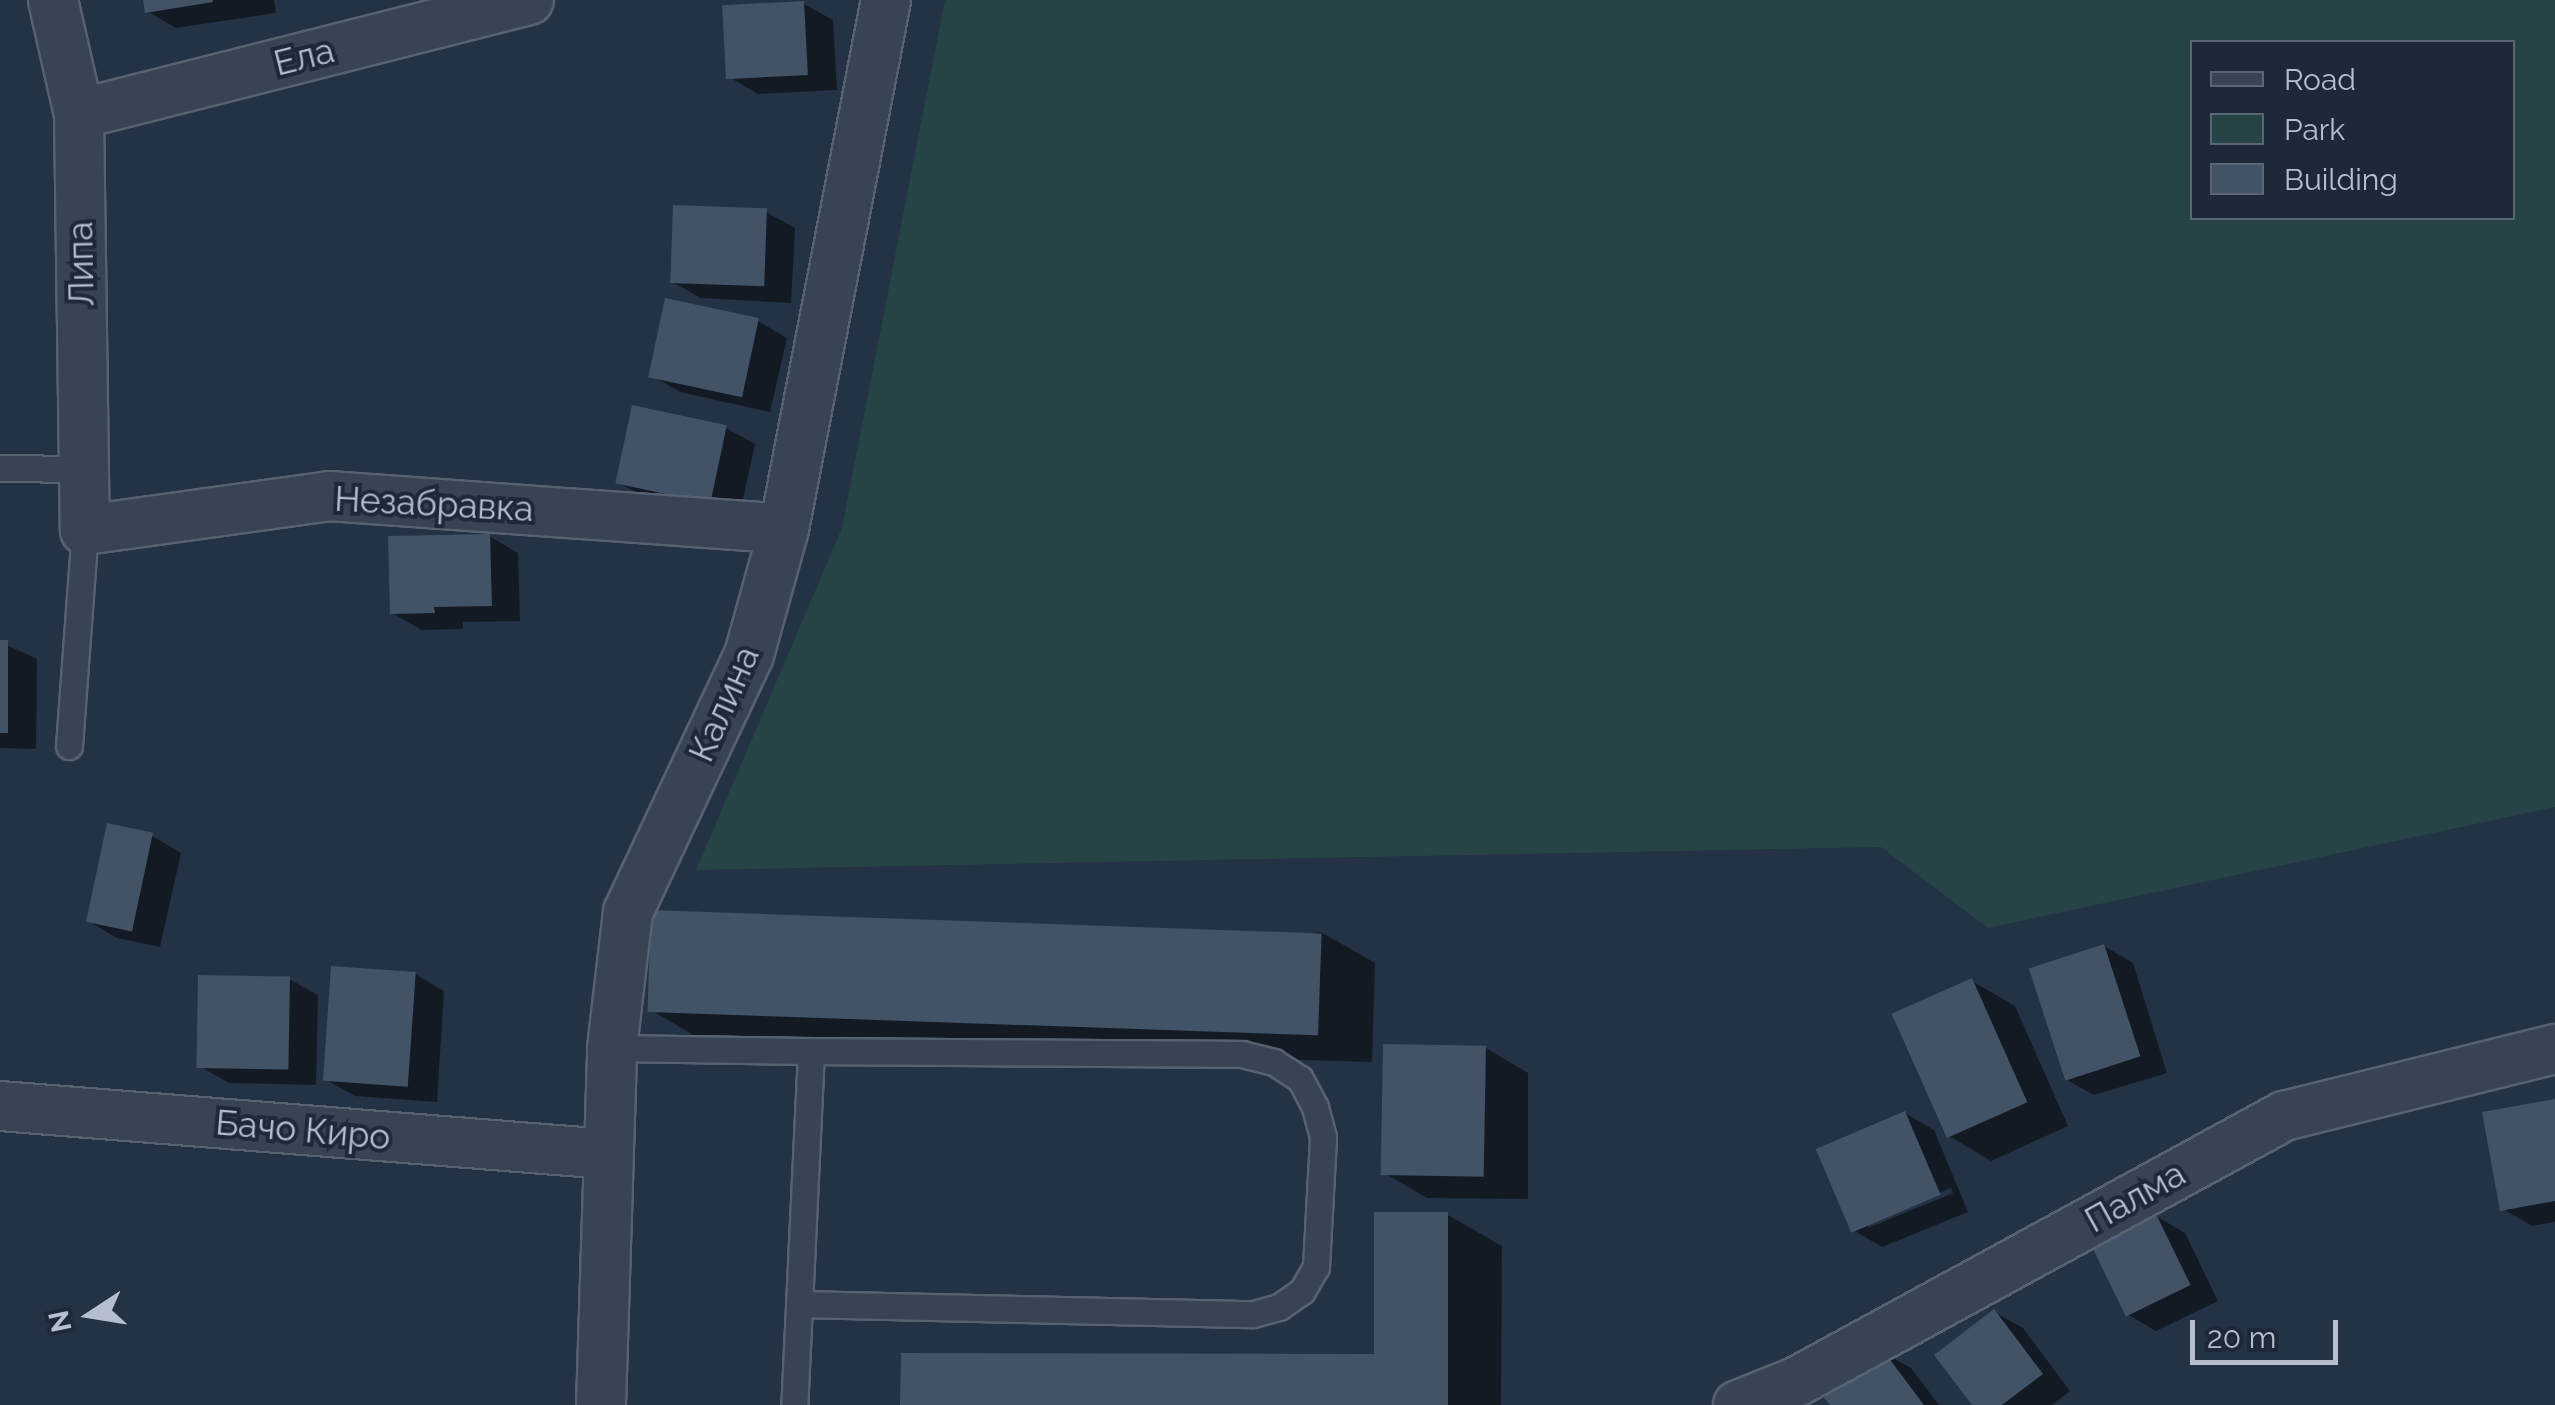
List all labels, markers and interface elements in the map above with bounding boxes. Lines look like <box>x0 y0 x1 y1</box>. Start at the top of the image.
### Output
street label: Ела <box>270 29 338 85</box>
legend <box>2190 40 2515 220</box>
text: Road <box>2284 62 2356 97</box>
text: Park <box>2284 112 2345 147</box>
text: Building <box>2284 162 2398 197</box>
street label: Липа <box>59 221 103 307</box>
street label: Незабравка <box>333 478 535 530</box>
street label: Калина <box>680 640 768 768</box>
street label: Бачо Киро <box>214 1101 392 1159</box>
street label: Палма <box>2078 1153 2192 1241</box>
north arrow <box>40 1265 140 1365</box>
scale bar <box>2195 1300 2342 1362</box>
text: N <box>42 1307 79 1335</box>
text: 20 m <box>2207 1320 2276 1355</box>

